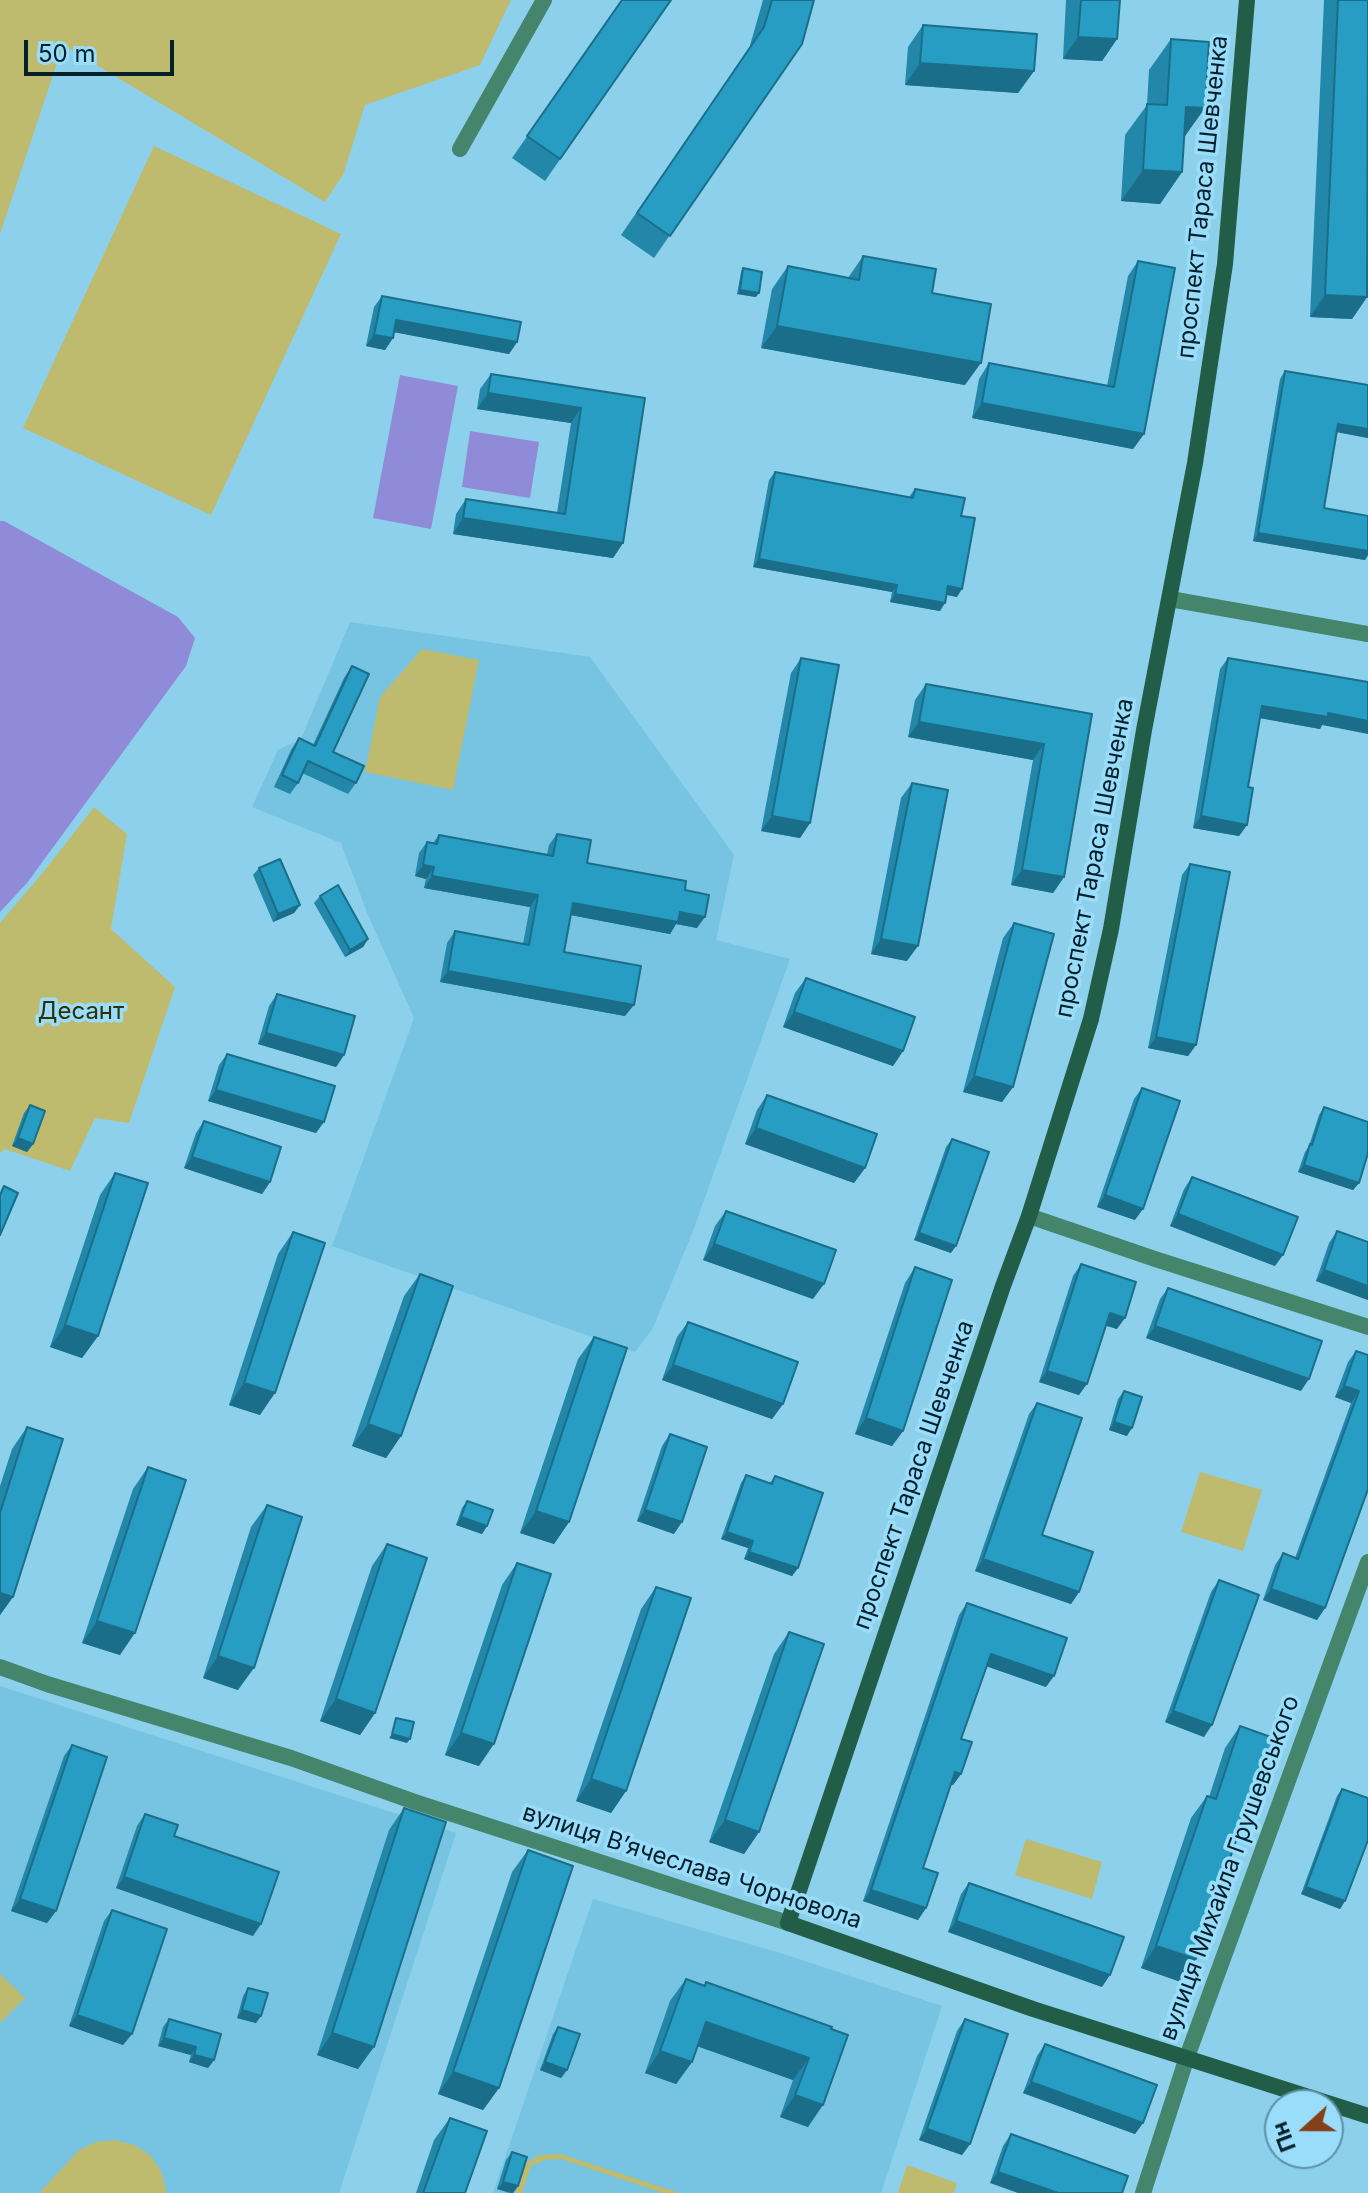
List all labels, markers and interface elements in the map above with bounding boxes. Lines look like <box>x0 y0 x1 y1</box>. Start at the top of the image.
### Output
scale bar <box>28 24 178 74</box>
street label: проспект Тараса Шевченка <box>1172 34 1234 360</box>
text: 50 m <box>38 39 96 68</box>
street label: проспект Тараса Шевченка <box>1050 696 1140 1020</box>
park label: Десант <box>38 998 124 1026</box>
street label: проспект Тараса Шевченка <box>848 1317 980 1633</box>
street label: вулиця Михайла Грушевського <box>1154 1692 1306 2044</box>
street label: вулиця Вʼячеслава Чорновола <box>519 1798 865 1936</box>
north arrow <box>1264 2089 1344 2169</box>
text: Пн <box>1266 2118 1301 2156</box>

